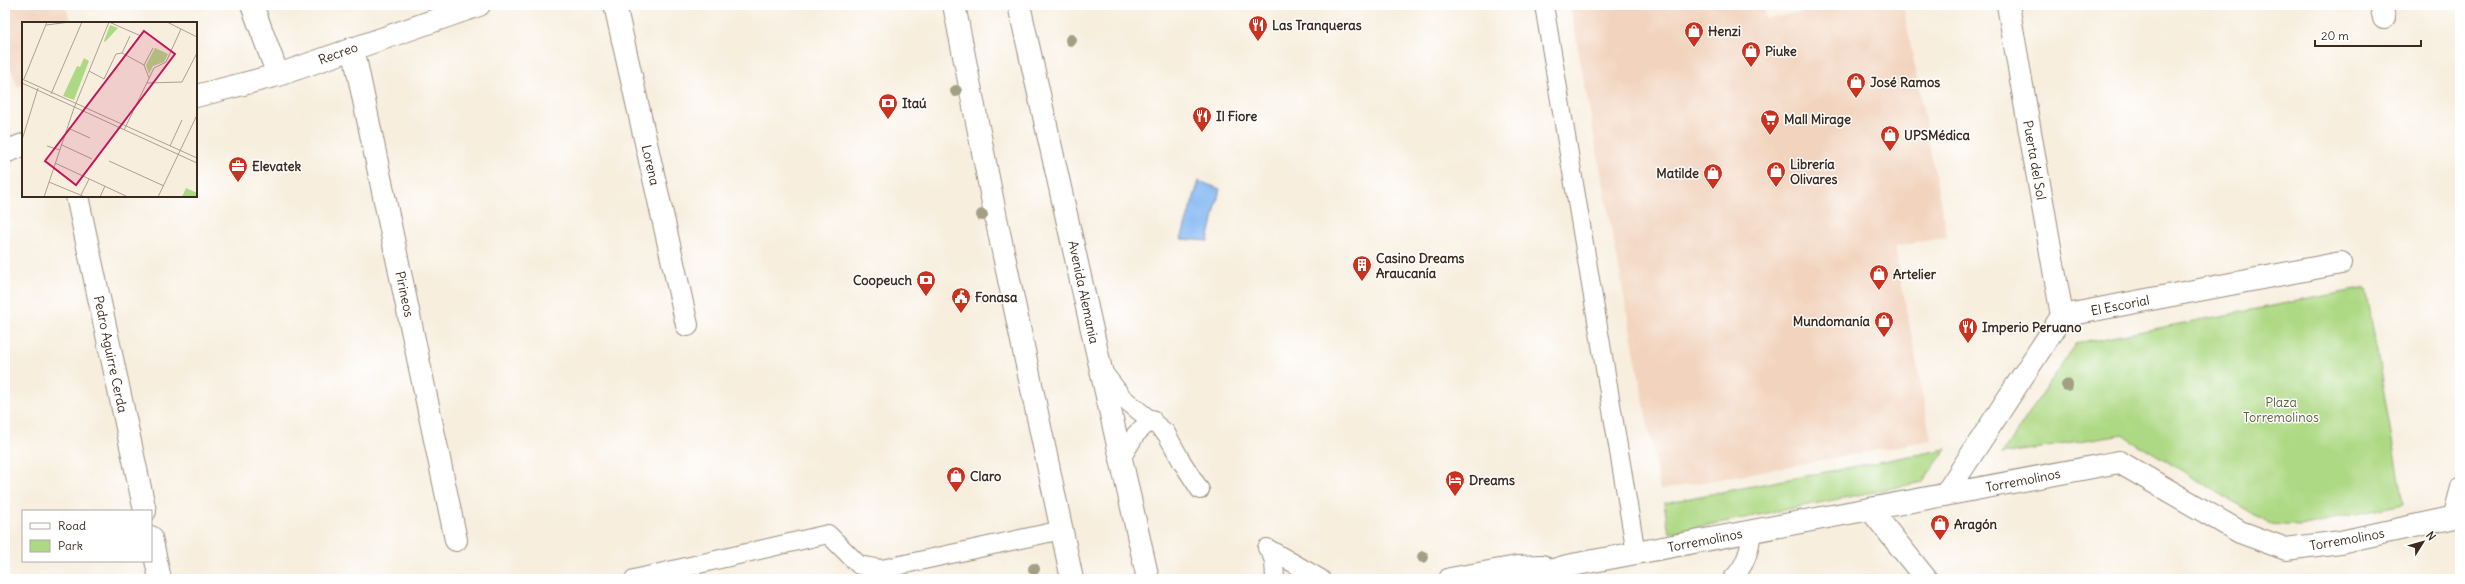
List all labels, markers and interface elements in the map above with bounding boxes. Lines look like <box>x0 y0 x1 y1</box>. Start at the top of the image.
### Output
restaurant icon: Las Tranqueras <box>1247 14 1269 42</box>
place label: Las Tranqueras <box>1272 17 1362 34</box>
shop icon: Henzi <box>1683 20 1705 48</box>
inset map <box>22 22 197 197</box>
scale bar <box>2315 22 2421 48</box>
place label: Henzi <box>1708 23 1741 40</box>
text: 20 m <box>2321 28 2349 43</box>
street label: Recreo <box>316 38 360 68</box>
shop icon: Piuke <box>1740 40 1762 68</box>
place label: Piuke <box>1765 43 1797 60</box>
shop icon: José Ramos <box>1845 71 1867 99</box>
place label: José Ramos <box>1870 74 1940 91</box>
bank icon: Itaú <box>877 92 899 120</box>
place label: Itaú <box>902 95 927 112</box>
restaurant icon: Il Fiore <box>1191 105 1213 133</box>
place label: Il Fiore <box>1216 108 1257 125</box>
supermarket icon: Mall Mirage <box>1759 108 1781 136</box>
place label: Mall Mirage <box>1784 111 1851 128</box>
street label: Puerta del Sol <box>2019 119 2050 201</box>
shop icon: UPSMédica <box>1879 124 1901 152</box>
place label: UPSMédica <box>1904 127 1970 144</box>
street label: Lorena <box>638 143 663 187</box>
office icon: Elevatek <box>227 155 249 183</box>
place label: Librería Olivares <box>1790 156 1837 188</box>
place label: Elevatek <box>252 158 301 175</box>
shop icon: Librería Olivares <box>1765 160 1787 188</box>
shop icon: Matilde <box>1702 162 1724 190</box>
place label: Matilde <box>1656 165 1699 182</box>
street label: Avenida Alemania <box>1064 239 1103 345</box>
place label: Casino Dreams Araucanía <box>1376 250 1465 282</box>
building icon: Casino Dreams Araucanía <box>1351 254 1373 282</box>
shop icon: Artelier <box>1868 263 1890 291</box>
place label: Artelier <box>1893 266 1937 283</box>
street label: Pirineos <box>391 269 418 319</box>
bank icon: Coopeuch <box>915 269 937 297</box>
place label: Coopeuch <box>853 272 912 289</box>
public building icon: Fonasa <box>950 286 972 314</box>
place label: Fonasa <box>975 289 1018 306</box>
street label: El Escorial <box>2089 291 2151 320</box>
street label: Pedro Aguirre Cerda <box>90 294 131 414</box>
shop icon: Mundomanía <box>1873 310 1895 338</box>
place label: Mundomanía <box>1793 313 1871 330</box>
restaurant icon: Imperio Peruano <box>1957 316 1979 344</box>
place label: Imperio Peruano <box>1982 319 2081 336</box>
park label: Plaza Torremolinos <box>2243 394 2319 426</box>
shop icon: Claro <box>945 465 967 493</box>
street label: Torremolinos <box>1984 465 2062 496</box>
place label: Claro <box>970 468 1001 485</box>
hotel icon: Dreams <box>1444 469 1466 497</box>
place label: Dreams <box>1469 472 1515 489</box>
legend <box>22 510 152 562</box>
shop icon: Aragón <box>1929 513 1951 541</box>
place label: Aragón <box>1954 516 1997 533</box>
text: Road <box>58 518 86 533</box>
north arrow <box>2403 522 2443 562</box>
street label: Torremolinos <box>1666 525 1744 556</box>
street label: Torremolinos <box>2308 525 2386 554</box>
text: N <box>2423 529 2439 543</box>
text: Park <box>58 538 83 553</box>

